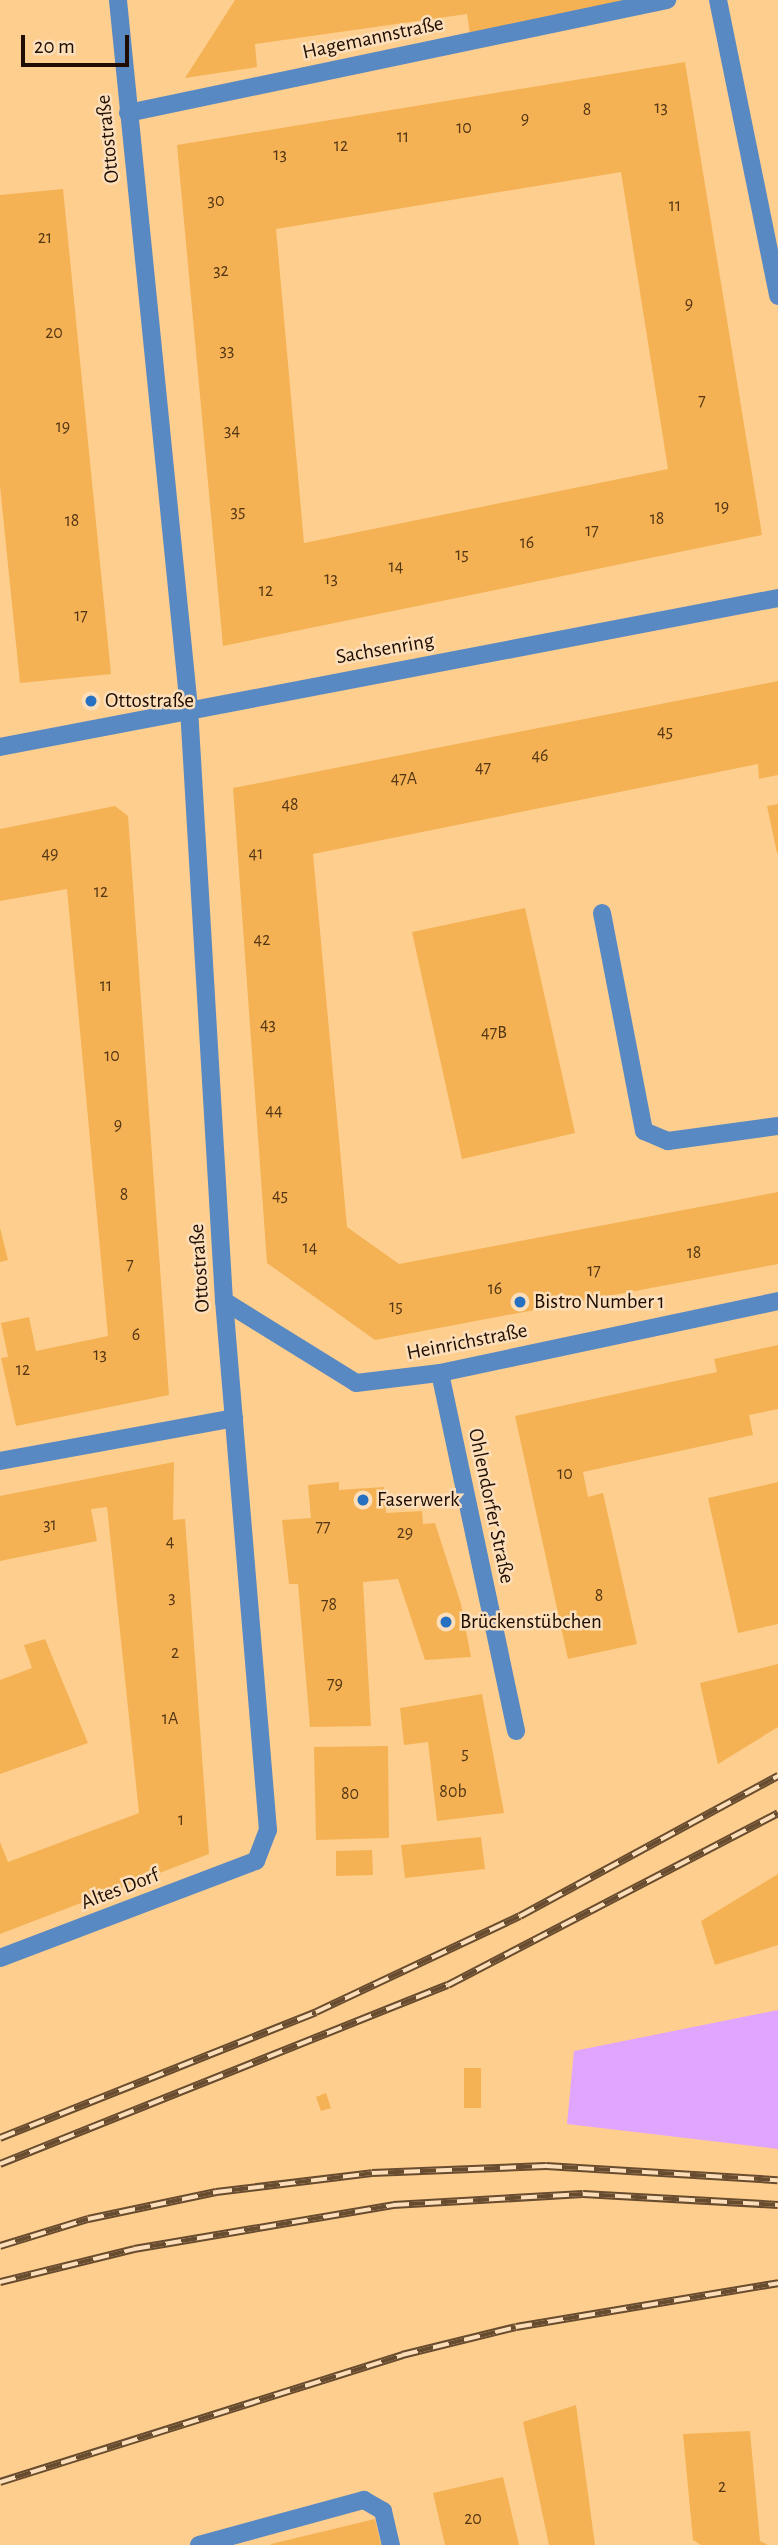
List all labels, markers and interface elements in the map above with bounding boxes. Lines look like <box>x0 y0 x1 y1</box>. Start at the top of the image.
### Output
street label: Hagemannstraße <box>300 11 446 65</box>
scale bar <box>24 21 133 65</box>
text: 20 m <box>34 36 75 57</box>
street label: Ottostraße <box>91 94 125 184</box>
house number: 13 <box>654 97 668 119</box>
house number: 8 <box>583 99 591 121</box>
house number: 9 <box>521 108 529 130</box>
house number: 10 <box>456 117 472 139</box>
house number: 11 <box>397 126 409 148</box>
house number: 12 <box>334 135 348 157</box>
house number: 13 <box>273 144 287 166</box>
house number: 30 <box>208 190 224 212</box>
house number: 11 <box>669 195 681 217</box>
house number: 21 <box>38 227 52 249</box>
house number: 32 <box>213 260 229 282</box>
house number: 9 <box>685 293 693 315</box>
house number: 20 <box>45 322 63 344</box>
house number: 33 <box>220 340 234 362</box>
house number: 7 <box>698 390 706 412</box>
house number: 19 <box>56 416 70 438</box>
house number: 34 <box>224 420 240 442</box>
house number: 19 <box>715 496 729 518</box>
house number: 35 <box>231 501 245 523</box>
house number: 18 <box>650 508 664 530</box>
house number: 18 <box>65 510 79 532</box>
house number: 17 <box>585 520 599 542</box>
house number: 16 <box>520 532 534 554</box>
house number: 15 <box>455 544 469 566</box>
house number: 14 <box>389 556 403 578</box>
house number: 13 <box>324 568 338 590</box>
house number: 12 <box>259 580 273 602</box>
house number: 17 <box>74 605 88 627</box>
street label: Sachsenring <box>334 628 436 670</box>
place label: Ottostraße <box>105 688 194 714</box>
marker: Ottostraße <box>83 693 99 709</box>
house number: 45 <box>657 721 673 743</box>
house number: 46 <box>531 745 549 767</box>
house number: 47 <box>475 757 491 779</box>
house number: 47A <box>391 768 417 790</box>
house number: 48 <box>281 794 299 816</box>
house number: 49 <box>41 843 59 865</box>
house number: 41 <box>249 843 263 865</box>
house number: 12 <box>94 881 108 903</box>
house number: 42 <box>254 929 270 951</box>
house number: 11 <box>100 975 112 997</box>
house number: 43 <box>260 1014 276 1036</box>
house number: 47B <box>481 1022 507 1044</box>
house number: 10 <box>104 1045 120 1067</box>
house number: 44 <box>265 1100 283 1122</box>
house number: 9 <box>114 1114 122 1136</box>
house number: 8 <box>120 1184 128 1206</box>
house number: 45 <box>272 1185 288 1207</box>
street label: Ottostraße <box>184 1223 216 1313</box>
house number: 14 <box>303 1237 317 1259</box>
house number: 18 <box>687 1242 701 1264</box>
house number: 7 <box>126 1254 134 1276</box>
house number: 17 <box>587 1260 601 1282</box>
house number: 16 <box>488 1278 502 1300</box>
place label: Bistro Number 1 <box>534 1289 665 1315</box>
marker: Bistro Number 1 <box>512 1294 528 1310</box>
house number: 15 <box>389 1296 403 1318</box>
street label: Heinrichstraße <box>405 1318 529 1366</box>
house number: 6 <box>132 1324 140 1346</box>
house number: 13 <box>93 1344 107 1366</box>
house number: 12 <box>16 1359 30 1381</box>
street label: Ohlendorfer Straße <box>462 1426 520 1586</box>
house number: 10 <box>557 1463 573 1485</box>
place label: Faserwerk <box>377 1487 460 1513</box>
marker: Faserwerk <box>355 1492 371 1508</box>
house number: 31 <box>43 1514 57 1536</box>
house number: 77 <box>315 1516 331 1538</box>
house number: 29 <box>397 1522 413 1544</box>
house number: 4 <box>166 1531 174 1553</box>
house number: 8 <box>595 1585 603 1607</box>
house number: 3 <box>168 1587 176 1609</box>
house number: 78 <box>321 1594 337 1616</box>
place label: Brückenstübchen <box>460 1609 602 1635</box>
marker: Brückenstübchen <box>438 1614 454 1630</box>
house number: 2 <box>171 1642 179 1664</box>
house number: 79 <box>327 1673 343 1695</box>
house number: 1A <box>162 1708 178 1730</box>
house number: 5 <box>461 1743 469 1765</box>
house number: 80b <box>439 1781 467 1803</box>
house number: 80 <box>341 1783 359 1805</box>
house number: 1 <box>178 1809 184 1831</box>
street label: Altes Dorf <box>77 1863 163 1915</box>
house number: 2 <box>718 2476 726 2498</box>
house number: 20 <box>464 2508 482 2530</box>

